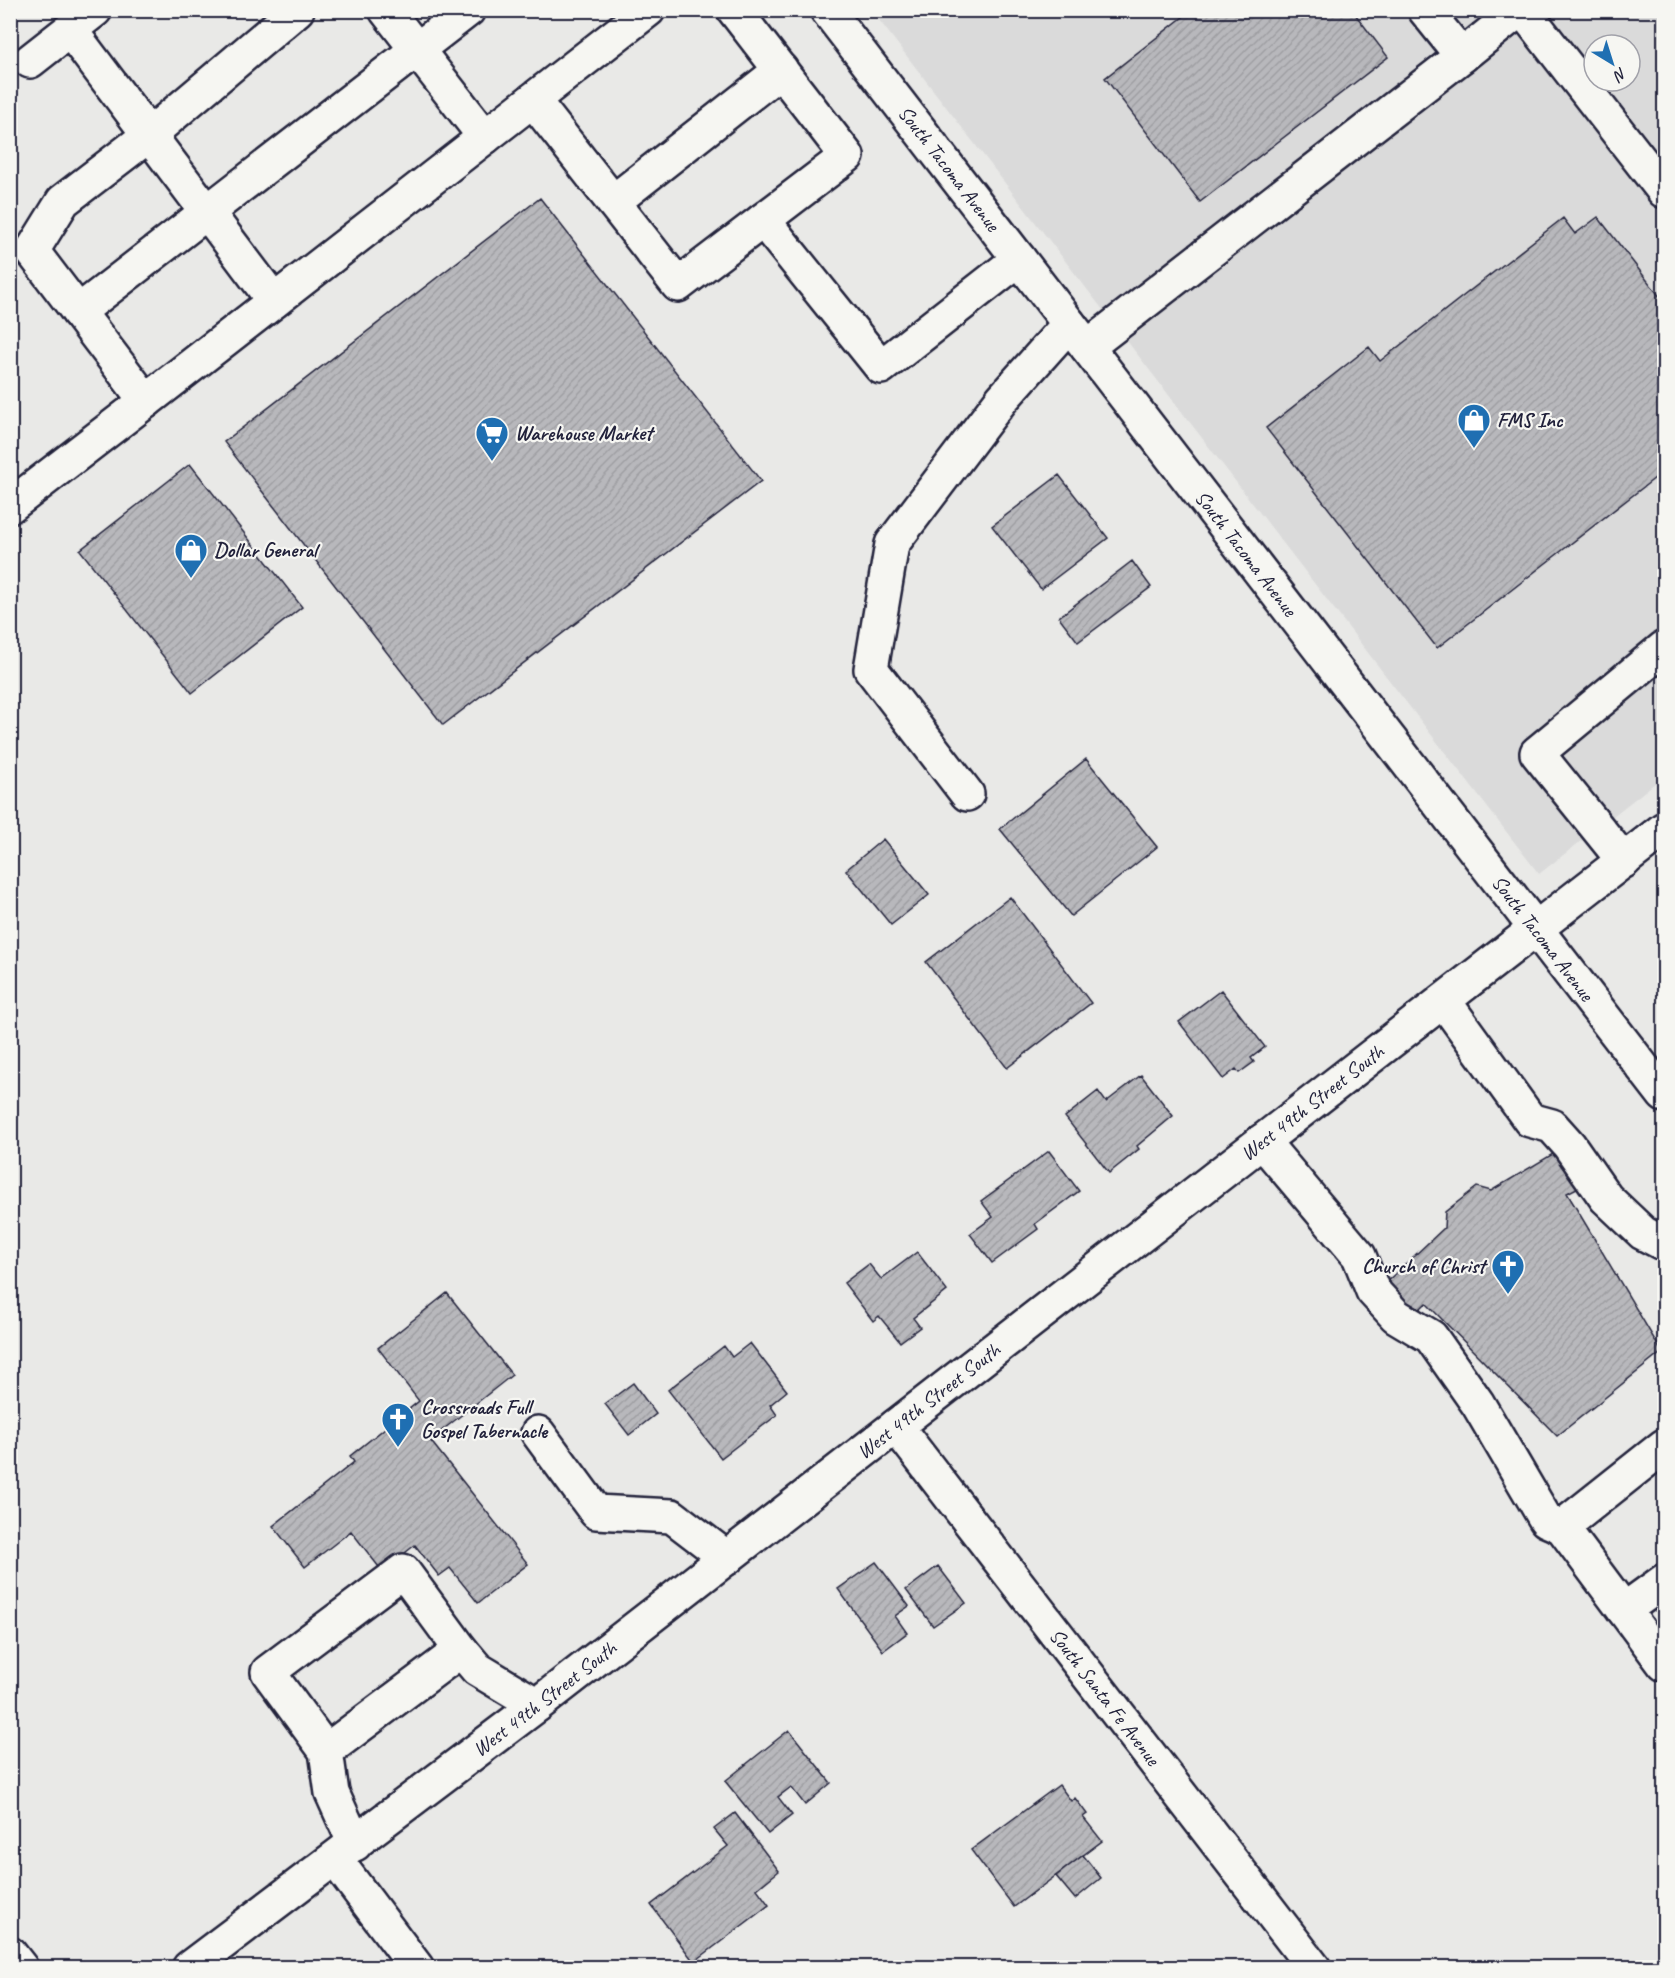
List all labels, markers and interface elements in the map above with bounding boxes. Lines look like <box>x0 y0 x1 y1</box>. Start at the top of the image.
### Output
north arrow <box>1582 33 1642 93</box>
text: N <box>1608 63 1631 87</box>
street label: South Tacoma Avenue <box>892 100 1007 237</box>
shop icon: FMS Inc <box>1456 402 1492 449</box>
place label: FMS Inc <box>1497 407 1564 433</box>
supermarket icon: Warehouse Market <box>474 415 510 462</box>
place label: Warehouse Market <box>515 420 655 446</box>
street label: South Tacoma Avenue <box>1189 485 1303 622</box>
shop icon: Dollar General <box>173 532 209 579</box>
place label: Dollar General <box>214 537 321 563</box>
street label: South Tacoma Avenue <box>1486 870 1600 1007</box>
street label: West 49th Street South <box>1235 1038 1390 1166</box>
church icon: Church of Christ <box>1490 1248 1526 1295</box>
place label: Church of Christ <box>1362 1253 1488 1279</box>
street label: West 49th Street South <box>852 1336 1006 1465</box>
place label: Crossroads Full Gospel Tabernacle <box>421 1394 549 1444</box>
church icon: Crossroads Full Gospel Tabernacle <box>380 1401 416 1448</box>
street label: South Santa Fe Avenue <box>1044 1623 1167 1771</box>
street label: West 49th Street South <box>467 1634 623 1762</box>

